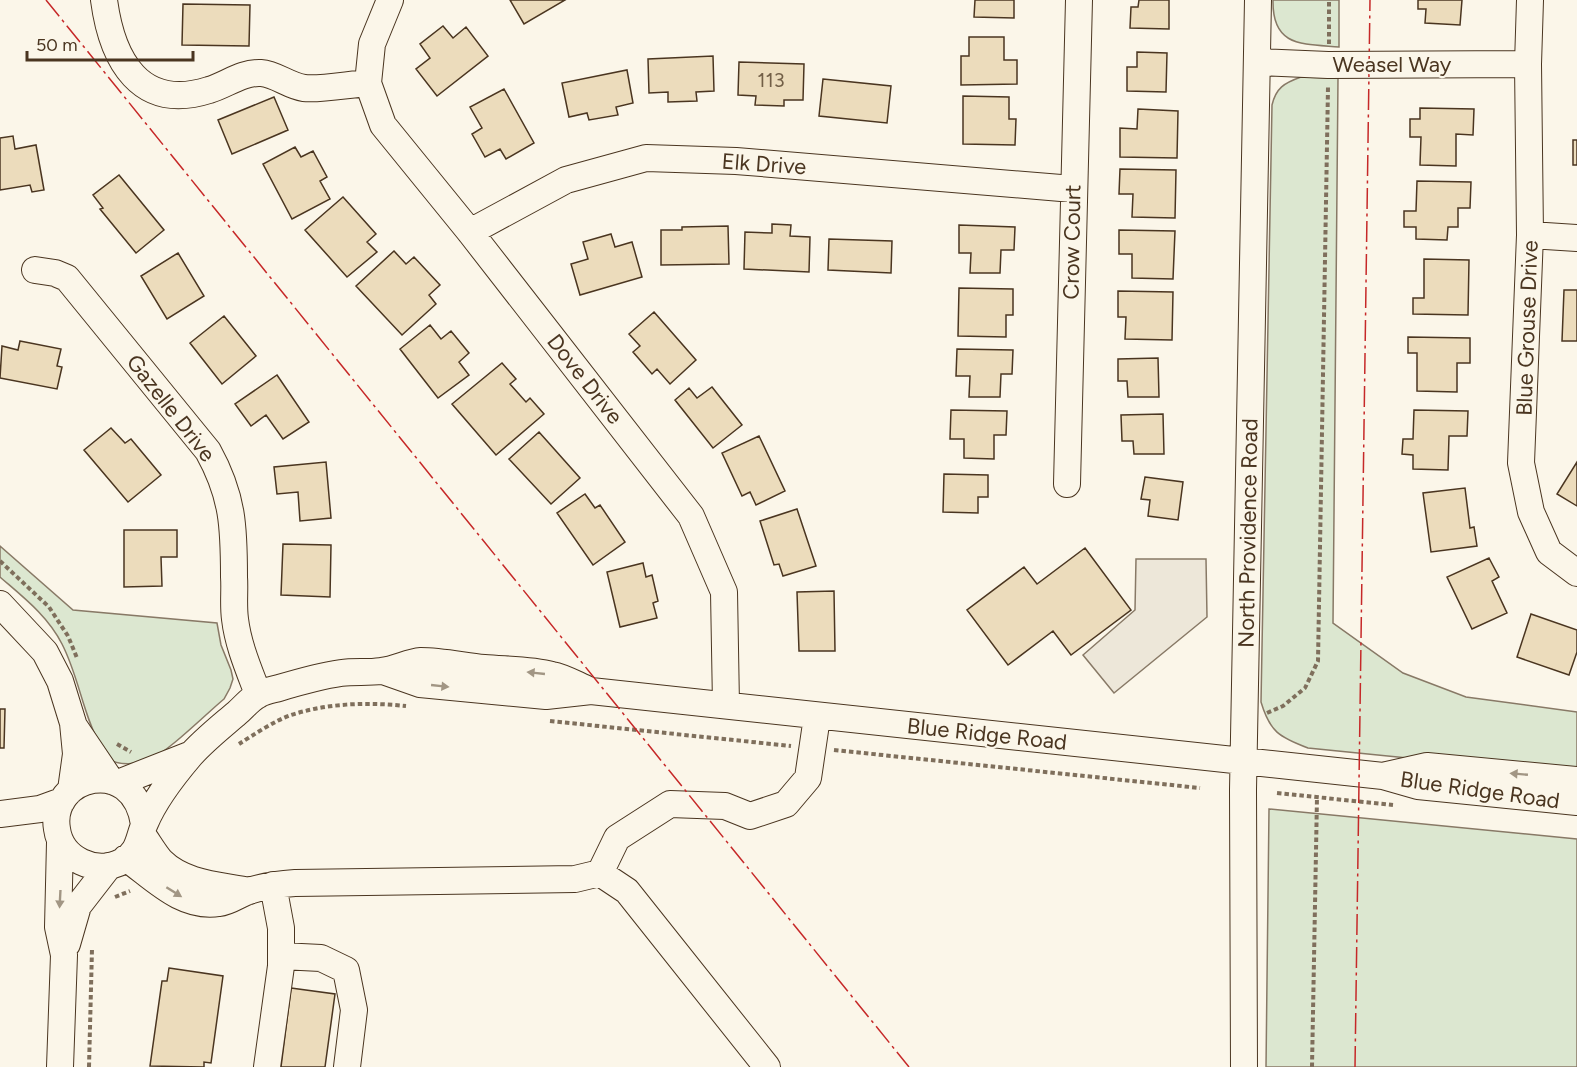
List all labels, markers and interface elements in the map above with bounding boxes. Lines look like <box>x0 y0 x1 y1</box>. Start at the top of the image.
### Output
scale bar <box>27 24 194 62</box>
text: 50 m <box>36 34 78 56</box>
street label: Weasel Way <box>1333 51 1452 78</box>
house number: 113 <box>757 68 785 92</box>
street label: Elk Drive <box>721 148 807 180</box>
street label: Crow Court <box>1057 184 1087 300</box>
street label: Blue Grouse Drive <box>1510 240 1544 416</box>
street label: Dove Drive <box>541 328 629 430</box>
street label: Gazelle Drive <box>121 349 221 467</box>
street label: North Providence Road <box>1232 418 1264 648</box>
one-way arrow <box>527 668 546 678</box>
one-way arrow <box>430 681 449 691</box>
street label: Blue Ridge Road <box>906 712 1068 756</box>
street label: Blue Ridge Road <box>1399 765 1561 815</box>
one-way arrow <box>1509 770 1528 779</box>
one-way arrow <box>165 887 182 898</box>
one-way arrow <box>55 890 64 909</box>

